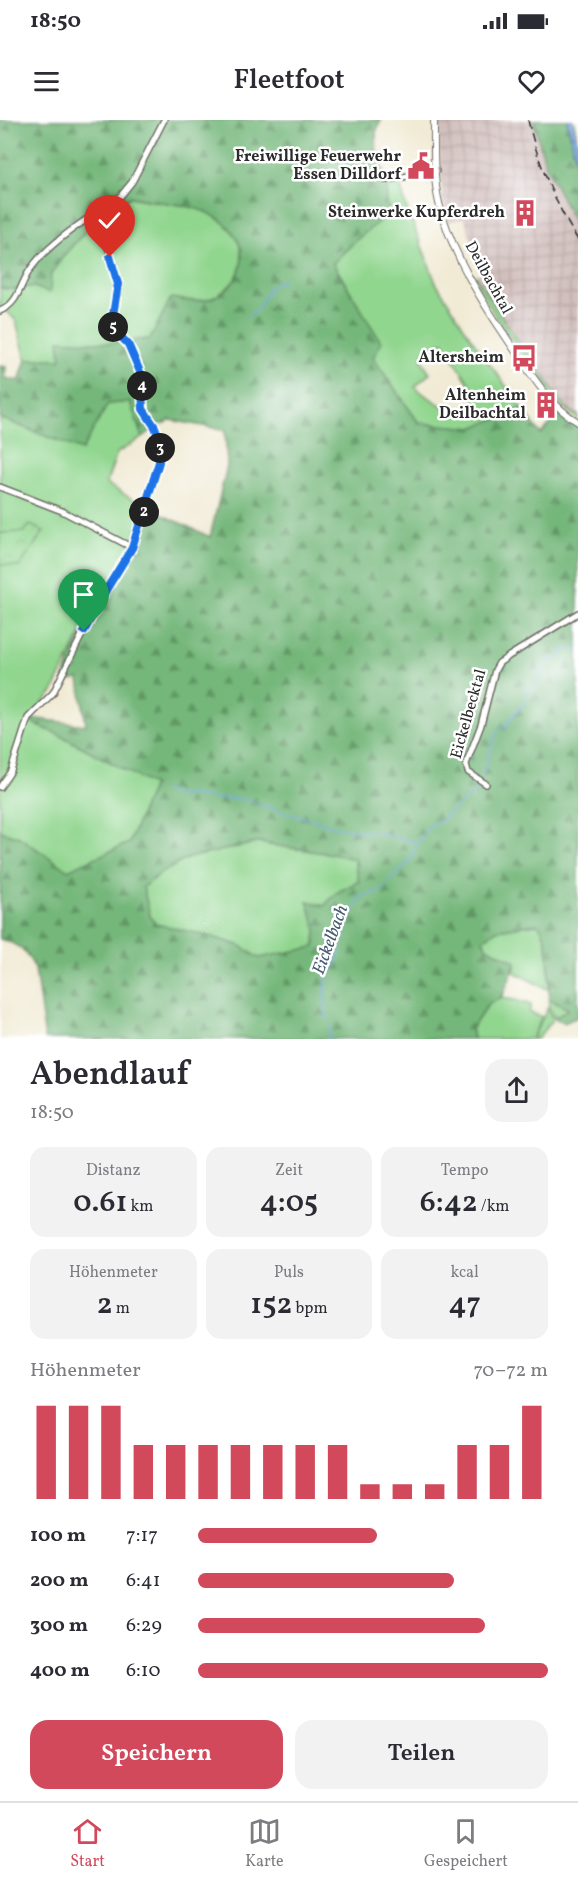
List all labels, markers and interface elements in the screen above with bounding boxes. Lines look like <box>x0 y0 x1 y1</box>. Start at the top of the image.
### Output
text: 18:50 <box>30 6 81 37</box>
text: Fleetfoot <box>233 62 345 100</box>
icon: menu <box>30 65 63 98</box>
icon: heart <box>515 65 548 98</box>
place label: Freiwillige Feuerwehr Essen Dilldorf <box>235 146 403 186</box>
public building icon: Freiwillige Feuerwehr Essen Dilldorf <box>406 151 436 181</box>
pin <box>84 195 135 257</box>
building icon: Steinwerke Kupferdreh <box>510 198 540 228</box>
place label: Steinwerke Kupferdreh <box>328 202 505 224</box>
icon: check <box>93 204 126 237</box>
street label: Deilbachtal <box>459 238 517 319</box>
pin: 5 <box>98 312 128 342</box>
text: 5 <box>109 316 117 338</box>
bus stop icon: Altersheim <box>509 343 539 373</box>
place label: Altersheim <box>419 347 504 369</box>
pin: 4 <box>127 371 157 401</box>
text: 4 <box>137 375 147 397</box>
place label: Altenheim Deilbachtal <box>439 385 527 425</box>
building icon: Altenheim Deilbachtal <box>531 390 561 420</box>
pin: 3 <box>145 433 175 463</box>
text: 3 <box>156 437 164 459</box>
pin: 2 <box>129 497 159 527</box>
text: 2 <box>140 501 148 523</box>
pin <box>58 569 109 631</box>
icon: arrive <box>67 578 100 611</box>
street label: Eickelbecktal <box>446 666 492 761</box>
water label: Eickelbach <box>307 902 355 978</box>
text: Abendlauf <box>30 1053 189 1099</box>
button: share <box>485 1059 548 1122</box>
text: 18:50 <box>30 1099 74 1127</box>
text: Distanz <box>86 1160 141 1182</box>
text: Zeit <box>275 1160 303 1182</box>
text: Tempo <box>441 1160 489 1182</box>
text: 0.61 <box>73 1182 127 1224</box>
text: 4:05 <box>260 1182 318 1224</box>
text: 6:42 <box>420 1182 478 1224</box>
text: km <box>127 1196 153 1218</box>
text: /km <box>478 1196 510 1218</box>
text: Höhenmeter <box>69 1262 158 1284</box>
text: Puls <box>274 1262 304 1284</box>
text: kcal <box>450 1262 479 1284</box>
text: 2 <box>97 1284 113 1326</box>
text: 152 <box>250 1284 292 1326</box>
text: 47 <box>449 1284 481 1326</box>
text: m <box>113 1298 130 1320</box>
text: bpm <box>292 1298 328 1320</box>
text: Höhenmeter <box>30 1357 141 1385</box>
text: 70–72 m <box>473 1357 548 1385</box>
text: 100 m <box>30 1522 86 1550</box>
text: 7:17 <box>126 1522 158 1550</box>
text: 200 m <box>30 1567 88 1595</box>
text: 6:41 <box>126 1567 161 1595</box>
text: 300 m <box>30 1612 88 1640</box>
text: 6:29 <box>126 1612 162 1640</box>
text: 400 m <box>30 1657 90 1685</box>
text: 6:10 <box>126 1657 161 1685</box>
button: Speichern <box>30 1720 283 1789</box>
button: Teilen <box>295 1720 548 1789</box>
tab: Start <box>70 1815 105 1873</box>
tab: Karte <box>245 1815 284 1873</box>
tab: Gespeichert <box>424 1815 508 1873</box>

